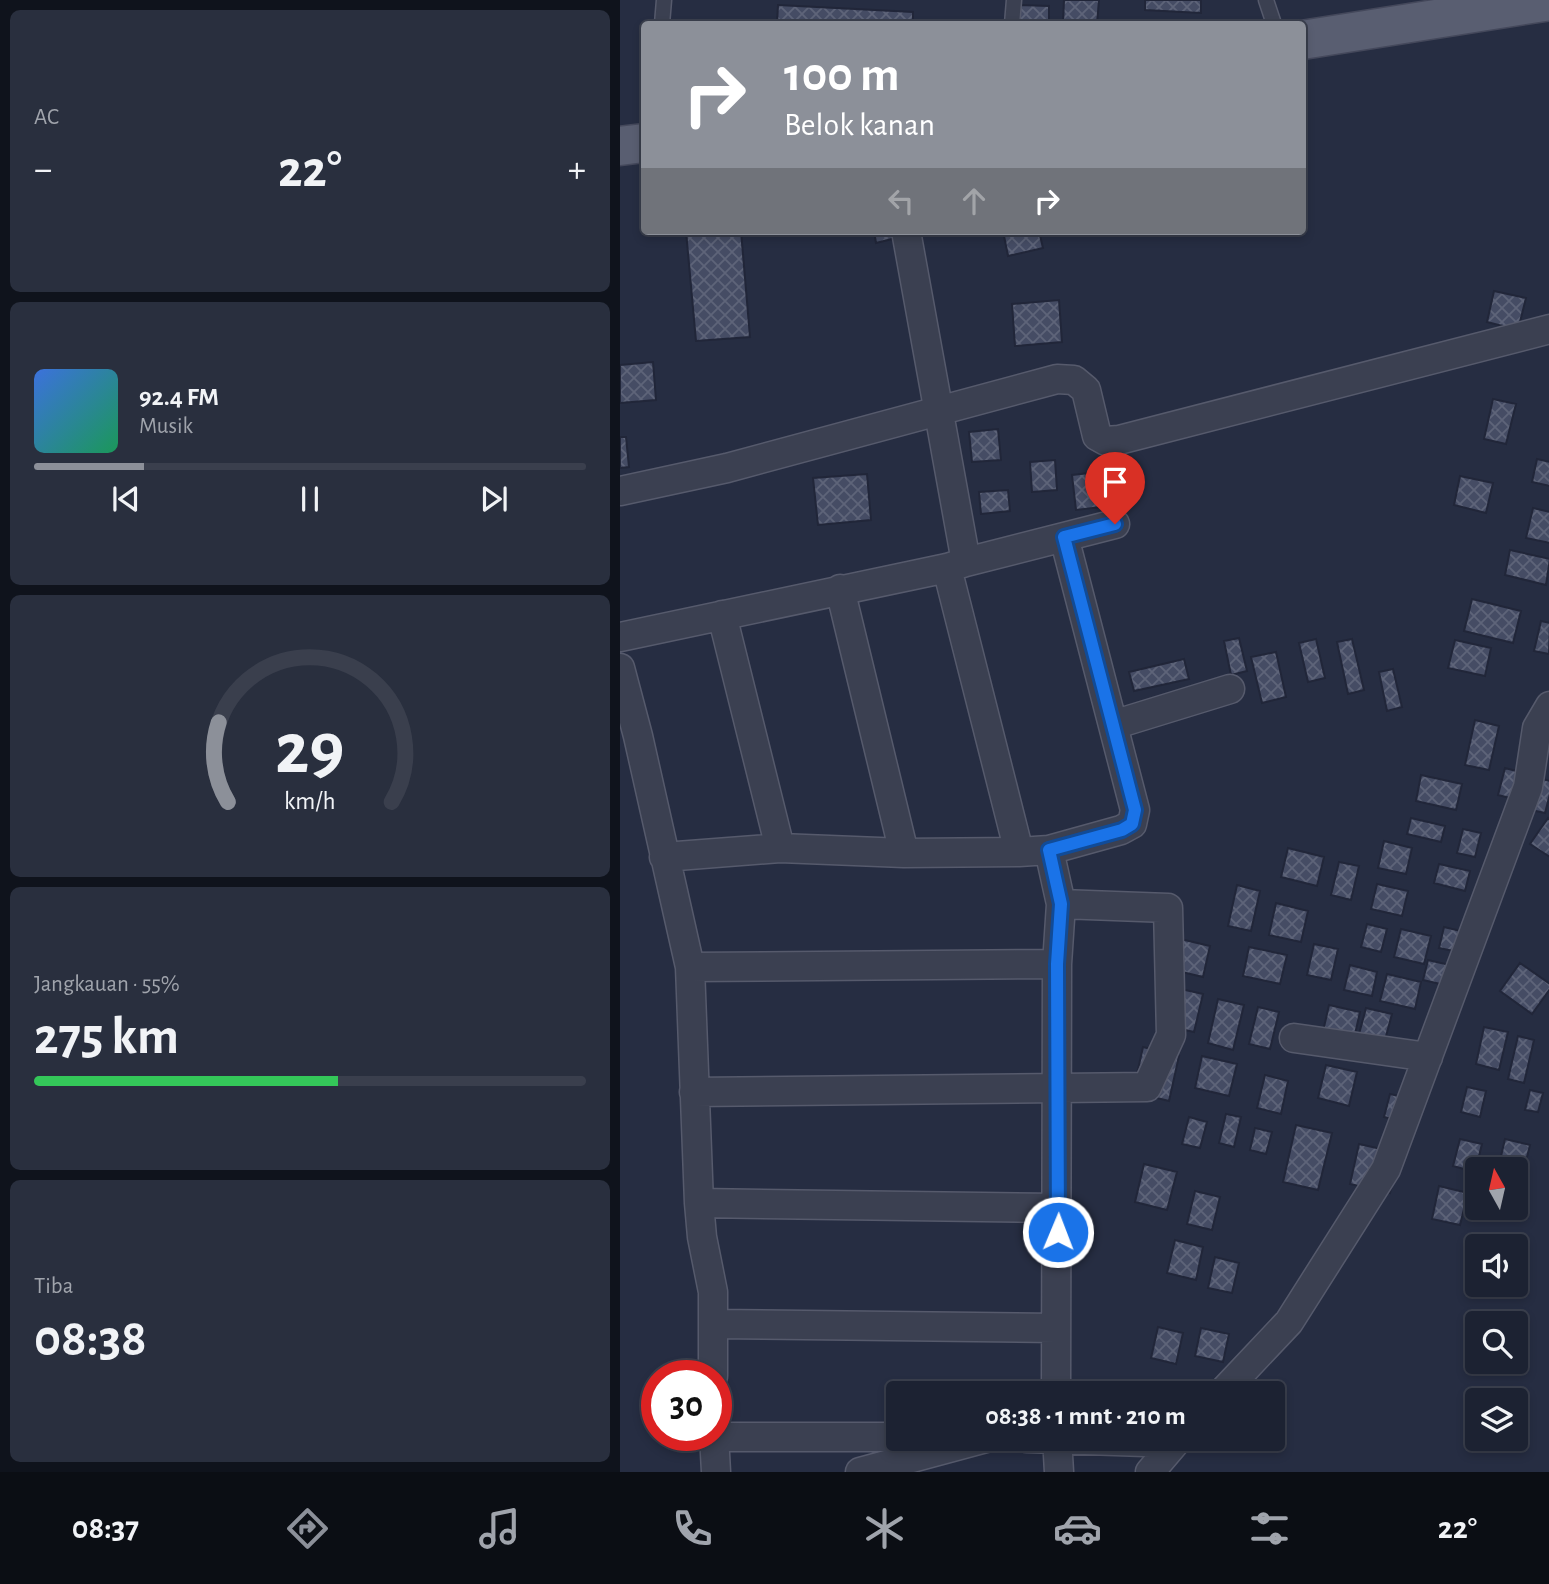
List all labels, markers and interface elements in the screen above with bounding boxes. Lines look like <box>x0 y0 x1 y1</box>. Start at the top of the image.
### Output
icon: right <box>669 49 760 140</box>
text: 100 m <box>784 51 900 100</box>
text: AC <box>34 106 59 129</box>
text: Belok kanan <box>784 109 935 141</box>
text: 22° <box>278 144 342 196</box>
text: − <box>34 151 52 189</box>
text: + <box>568 151 586 189</box>
icon: left <box>882 182 920 220</box>
icon: ahead <box>955 182 993 220</box>
icon: right <box>1028 182 1066 220</box>
text: 92.4 FM <box>139 384 219 410</box>
text: Musik <box>139 415 193 438</box>
pin <box>1085 452 1145 524</box>
icon: arrive <box>1096 463 1134 501</box>
icon: previous <box>107 480 145 518</box>
icon: pause <box>291 480 329 518</box>
icon: next <box>475 480 513 518</box>
text: 29 <box>275 714 345 787</box>
text: km/h <box>284 789 336 814</box>
text: Jangkauan · 55% <box>34 973 180 996</box>
text: 275 km <box>34 1011 179 1063</box>
north arrow <box>1465 1157 1528 1220</box>
map controls <box>1465 1157 1528 1451</box>
position arrow <box>1021 1195 1095 1269</box>
button: sound <box>1465 1234 1528 1297</box>
text: Tiba <box>34 1275 73 1298</box>
button: search <box>1465 1311 1528 1374</box>
text: 08:38 <box>34 1313 147 1365</box>
speed limit sign: 30 <box>641 1360 732 1451</box>
button: layers <box>1465 1388 1528 1451</box>
text: 08:38 · 1 mnt · 210 m <box>985 1403 1186 1429</box>
icon: directions <box>283 1504 332 1553</box>
icon: music <box>475 1504 524 1553</box>
icon: phone <box>668 1504 717 1553</box>
icon: climate <box>860 1504 909 1553</box>
icon: car <box>1053 1504 1102 1553</box>
icon: filters <box>1245 1504 1294 1553</box>
text: 08:37 <box>72 1512 139 1544</box>
text: 22° <box>1438 1512 1477 1544</box>

